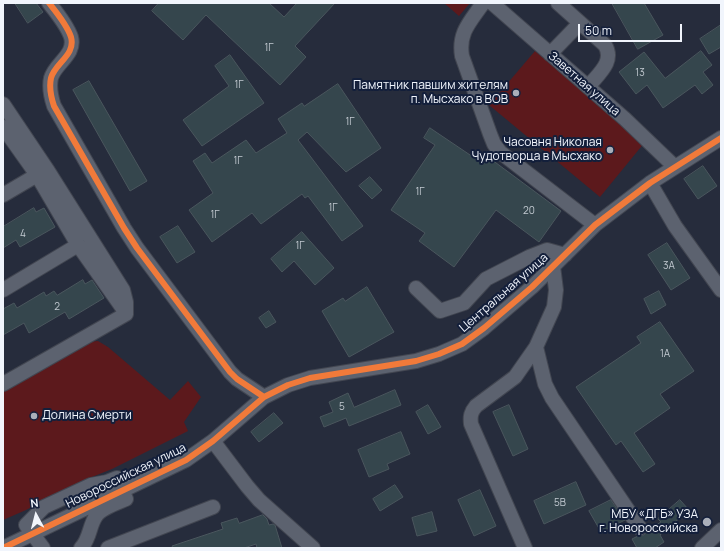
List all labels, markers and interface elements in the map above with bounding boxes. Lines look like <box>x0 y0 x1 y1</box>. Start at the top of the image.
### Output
scale bar <box>580 16 684 42</box>
text: 50 m <box>585 22 612 39</box>
house number: 1Г <box>264 42 274 54</box>
street label: Заветная улица <box>545 49 623 119</box>
house number: 13 <box>635 67 645 79</box>
house number: 1Г <box>234 79 244 91</box>
place label: Памятник павшим жителям п. Мысхако в ВОВ <box>353 79 508 107</box>
marker: Памятник павшим жителям п. Мысхако в ВОВ <box>511 88 521 98</box>
house number: 1Г <box>345 116 355 128</box>
place label: Часовня Николая Чудотворца в Мысхако <box>472 136 602 164</box>
marker: Часовня Николая Чудотворца в Мысхако <box>605 145 615 155</box>
house number: 1Г <box>233 155 243 167</box>
house number: 1Г <box>415 186 425 198</box>
house number: 1Г <box>328 202 338 214</box>
house number: 20 <box>523 205 535 217</box>
house number: 1Г <box>210 209 220 221</box>
house number: 4 <box>20 228 26 240</box>
house number: 1Г <box>295 240 305 252</box>
street label: Центральная улица <box>457 251 551 335</box>
house number: 3А <box>663 260 675 272</box>
house number: 2 <box>54 301 60 313</box>
house number: 1А <box>660 348 670 360</box>
house number: 5 <box>339 401 345 413</box>
place label: Долина Смерти <box>42 409 132 423</box>
marker: Долина Смерти <box>29 411 39 421</box>
street label: Новороссийская улица <box>64 441 188 511</box>
north arrow <box>16 495 56 535</box>
text: N <box>30 495 39 511</box>
house number: 5В <box>554 497 566 509</box>
place label: МБУ «ДГБ» УЗА г. Новороссийска <box>599 508 698 536</box>
marker: МБУ «ДГБ» УЗА г. Новороссийска <box>701 516 713 528</box>

